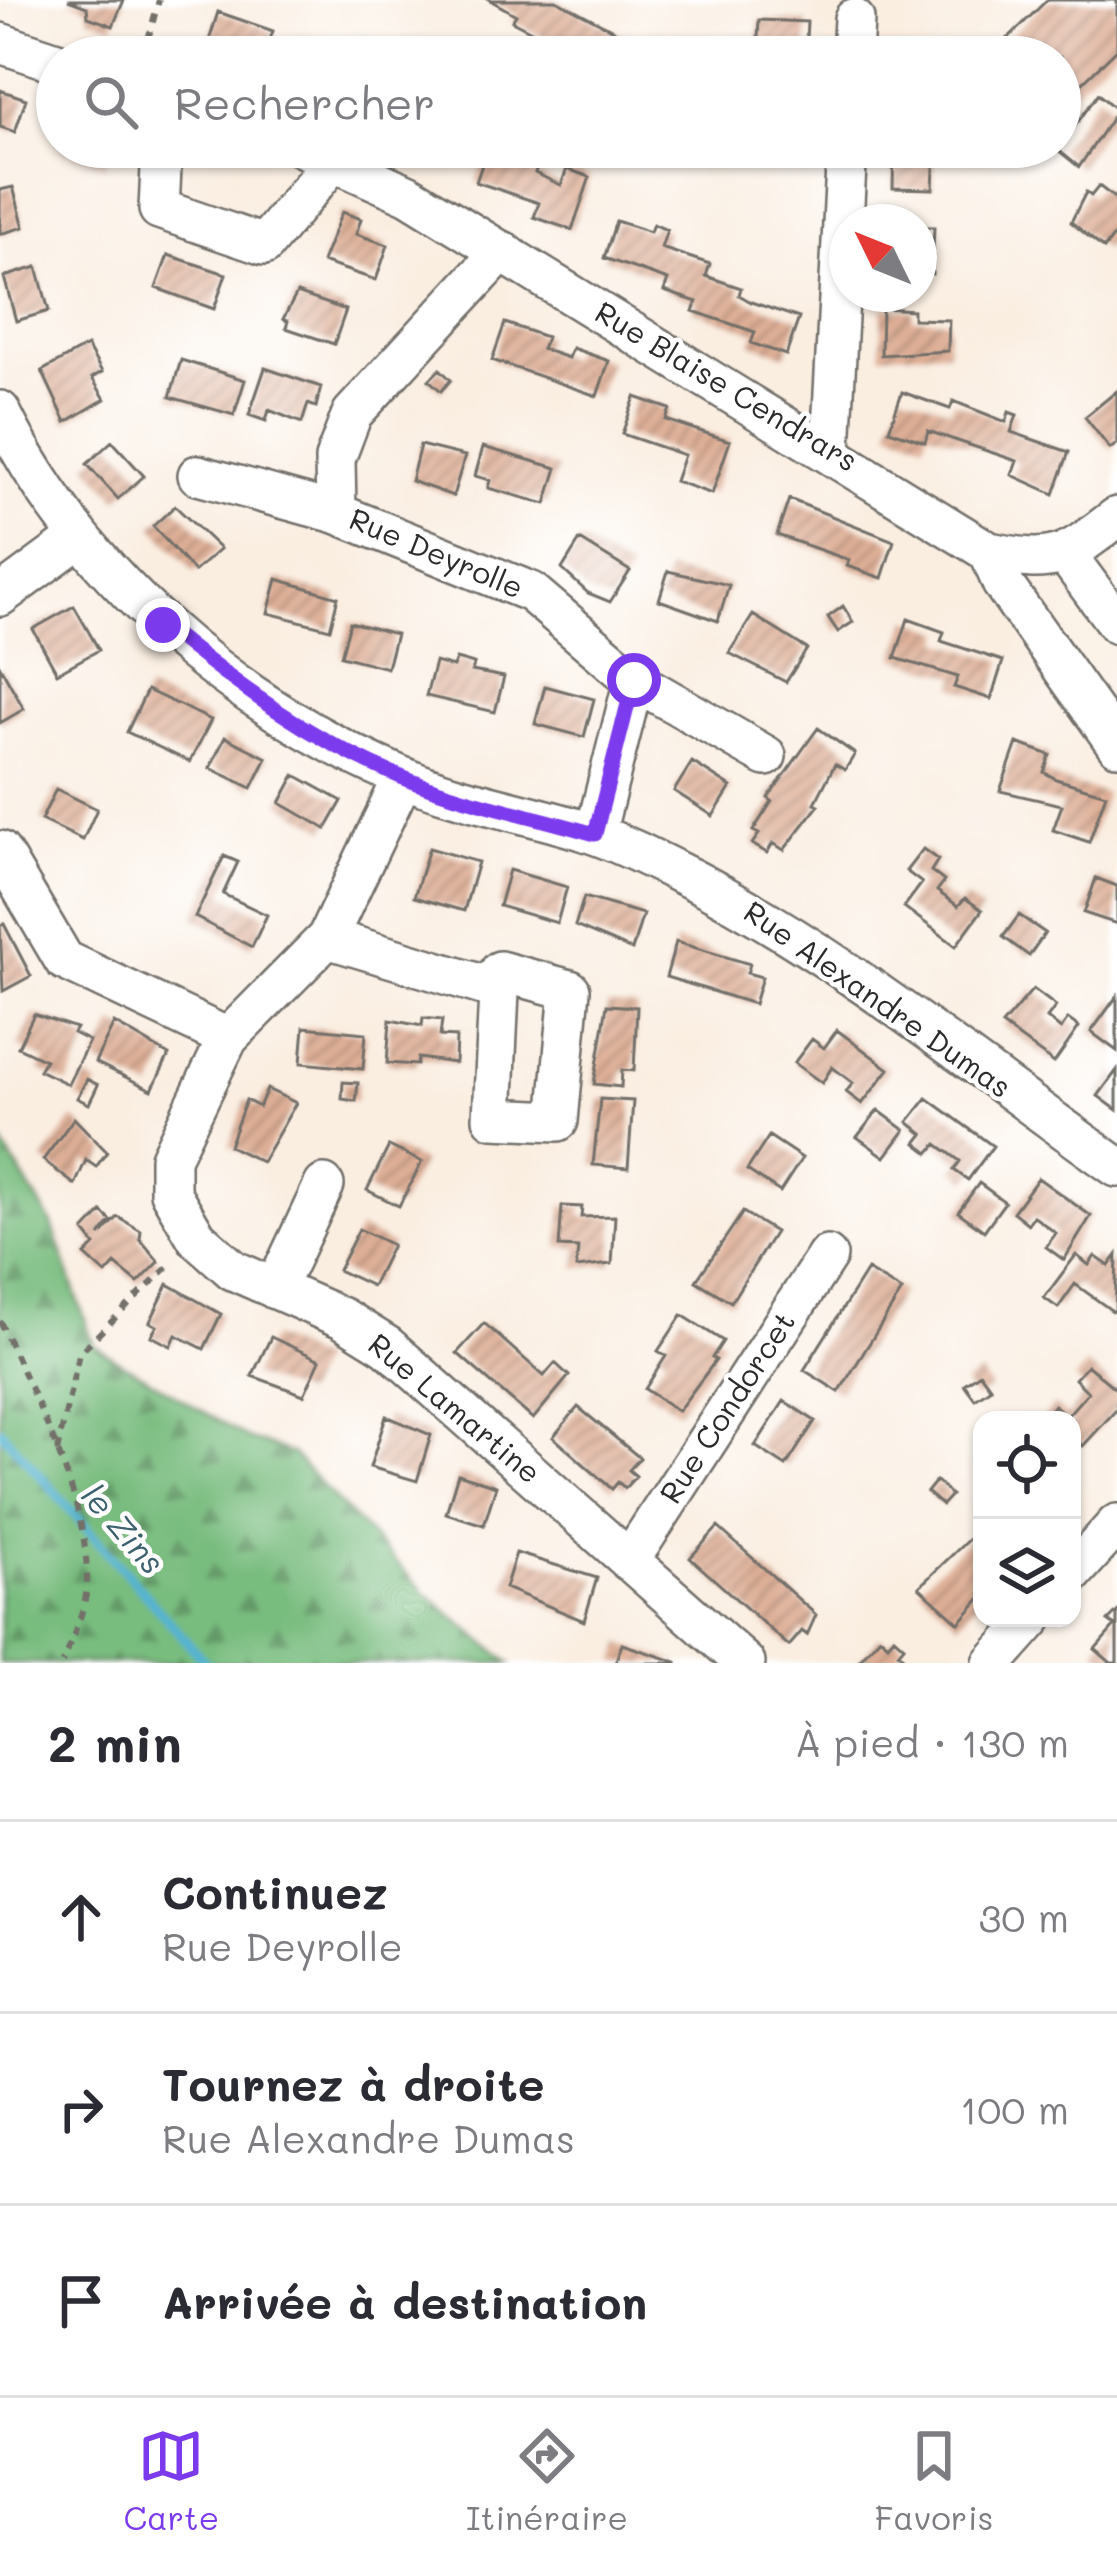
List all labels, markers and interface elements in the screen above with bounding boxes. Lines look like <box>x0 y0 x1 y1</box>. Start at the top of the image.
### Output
search box <box>36 36 1081 168</box>
icon: search <box>78 69 144 135</box>
text: Rechercher <box>174 73 435 131</box>
north arrow <box>829 204 937 312</box>
street label: Rue Blaise Cendrars <box>588 291 866 480</box>
street label: Rue Deyrolle <box>344 498 530 607</box>
route end <box>136 598 190 652</box>
route start <box>607 653 661 707</box>
street label: Rue Alexandre Dumas <box>737 891 1020 1106</box>
street label: Rue Condorcet <box>649 1303 803 1510</box>
street label: Rue Lamartine <box>361 1324 550 1491</box>
map controls <box>973 1411 1081 1627</box>
button: locate <box>973 1411 1081 1519</box>
water label: le Zins <box>73 1474 175 1582</box>
button: layers <box>973 1519 1081 1627</box>
text: 2 min <box>48 1708 182 1775</box>
text: À pied · 130 m <box>795 1716 1069 1767</box>
text: Continuez <box>162 1862 388 1920</box>
icon: ahead <box>48 1884 114 1950</box>
text: 30 m <box>979 1891 1069 1942</box>
text: Rue Deyrolle <box>162 1920 403 1971</box>
text: Tournez à droite <box>162 2054 545 2112</box>
icon: right <box>48 2076 114 2142</box>
text: 100 m <box>960 2083 1069 2134</box>
text: Rue Alexandre Dumas <box>162 2112 575 2163</box>
icon: arrive <box>48 2268 114 2334</box>
text: Arrivée à destination <box>162 2272 647 2330</box>
tab: Carte <box>123 2423 219 2538</box>
tab: Itinéraire <box>466 2423 628 2538</box>
tab: Favoris <box>875 2423 994 2538</box>

